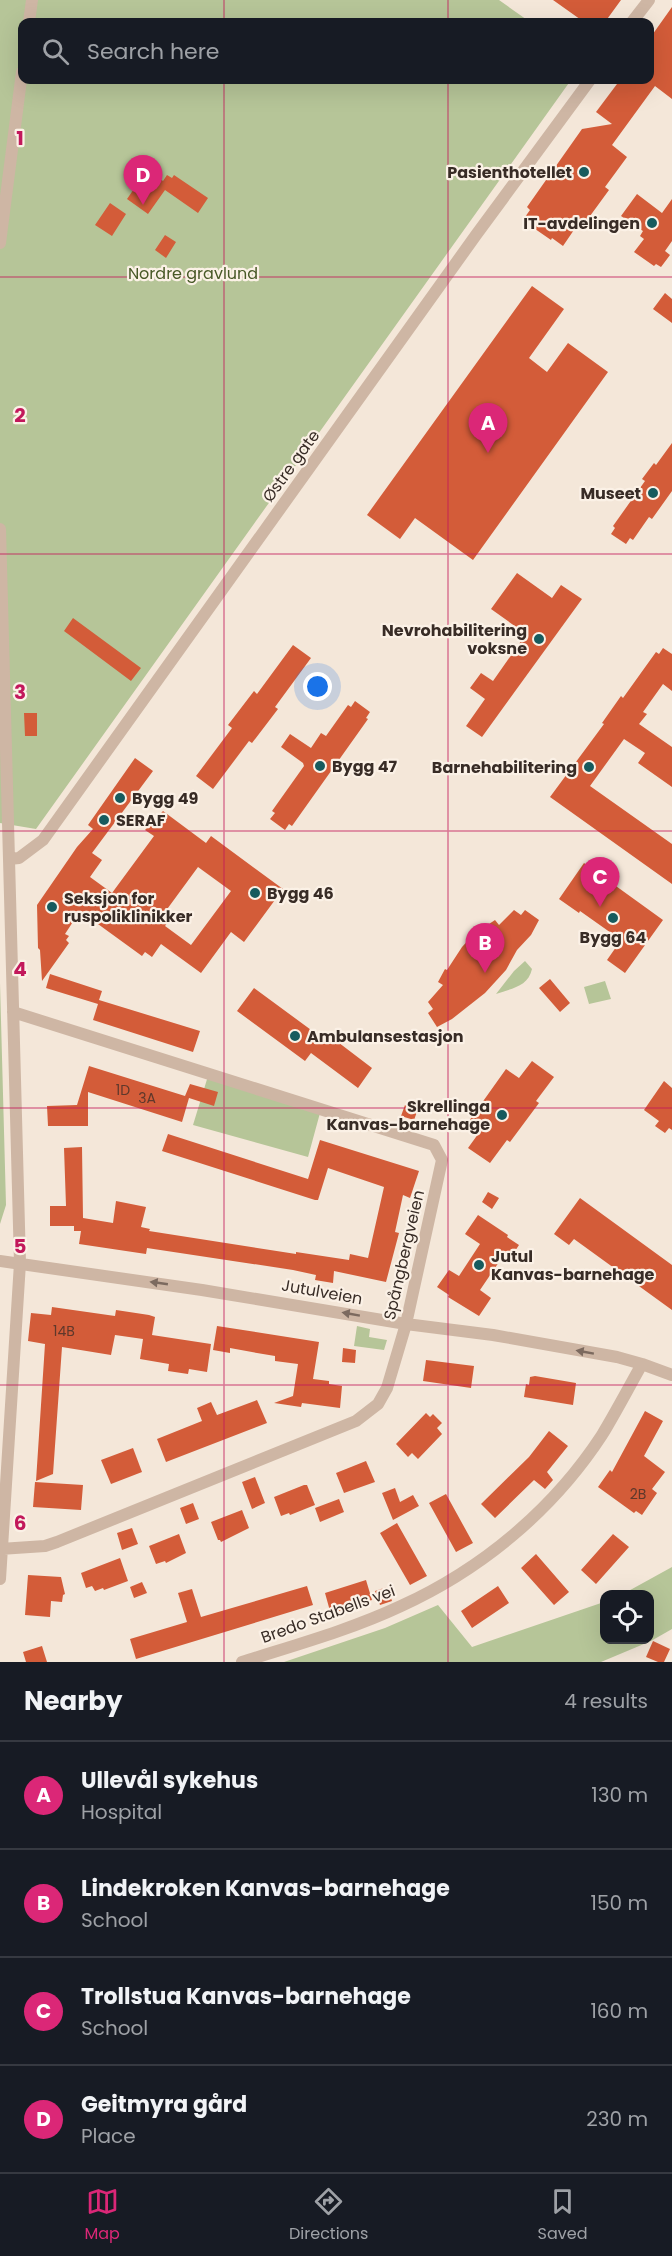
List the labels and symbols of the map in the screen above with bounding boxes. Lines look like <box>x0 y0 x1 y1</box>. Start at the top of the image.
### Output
text: 1 <box>16 124 24 152</box>
pin: D <box>124 156 162 205</box>
place label: Pasienthotellet <box>447 161 572 184</box>
marker: Pasienthotellet <box>577 165 591 179</box>
place label: IT-avdelingen <box>523 212 640 235</box>
marker: IT-avdelingen <box>645 216 659 230</box>
park label: Nordre gravlund <box>128 262 258 285</box>
text: 2 <box>14 401 26 429</box>
pin: A <box>468 404 508 453</box>
street label: Østre gate <box>257 425 325 507</box>
place label: Museet <box>580 482 641 505</box>
marker: Museet <box>646 486 660 500</box>
place label: Nevrohabilitering voksne <box>382 619 527 660</box>
marker: Nevrohabilitering voksne <box>532 632 546 646</box>
your location <box>303 672 332 701</box>
text: 3 <box>14 678 26 706</box>
place label: Bygg 47 <box>332 755 398 778</box>
place label: Barnehabilitering <box>432 756 577 779</box>
marker: Bygg 47 <box>313 759 327 773</box>
marker: Barnehabilitering <box>582 760 596 774</box>
place label: Bygg 49 <box>132 787 199 810</box>
marker: Bygg 49 <box>113 791 127 805</box>
place label: SERAF <box>116 809 166 832</box>
marker: SERAF <box>97 813 111 827</box>
pin: C <box>580 858 620 907</box>
place label: Bygg 46 <box>267 882 334 905</box>
marker: Bygg 46 <box>248 886 262 900</box>
place label: Seksjon for ruspoliklinikker <box>64 887 193 928</box>
marker: Seksjon for ruspoliklinikker <box>45 900 59 914</box>
marker: Bygg 64 <box>606 911 620 925</box>
pin: B <box>466 924 504 973</box>
place label: Bygg 64 <box>580 926 647 949</box>
text: 4 <box>13 955 27 983</box>
place label: Ambulansestasjon <box>307 1025 463 1048</box>
marker: Ambulansestasjon <box>288 1029 302 1043</box>
house number: 1D <box>116 1080 130 1100</box>
house number: 3A <box>138 1088 156 1108</box>
place label: Skrellinga Kanvas-barnehage <box>327 1095 490 1136</box>
marker: Skrellinga Kanvas-barnehage <box>495 1108 509 1122</box>
street label: Spångbergveien <box>378 1188 430 1322</box>
text: 5 <box>14 1232 27 1260</box>
place label: Jutul Kanvas-barnehage <box>491 1245 655 1286</box>
marker: Jutul Kanvas-barnehage <box>472 1258 486 1272</box>
street label: Jutulveien <box>280 1274 364 1310</box>
one-way arrow <box>149 1279 168 1288</box>
one-way arrow <box>341 1309 360 1318</box>
house number: 14B <box>53 1321 75 1341</box>
one-way arrow <box>575 1347 594 1356</box>
house number: 2B <box>630 1484 646 1504</box>
text: 6 <box>14 1509 26 1537</box>
street label: Bredo Stabells vei <box>258 1579 398 1649</box>

